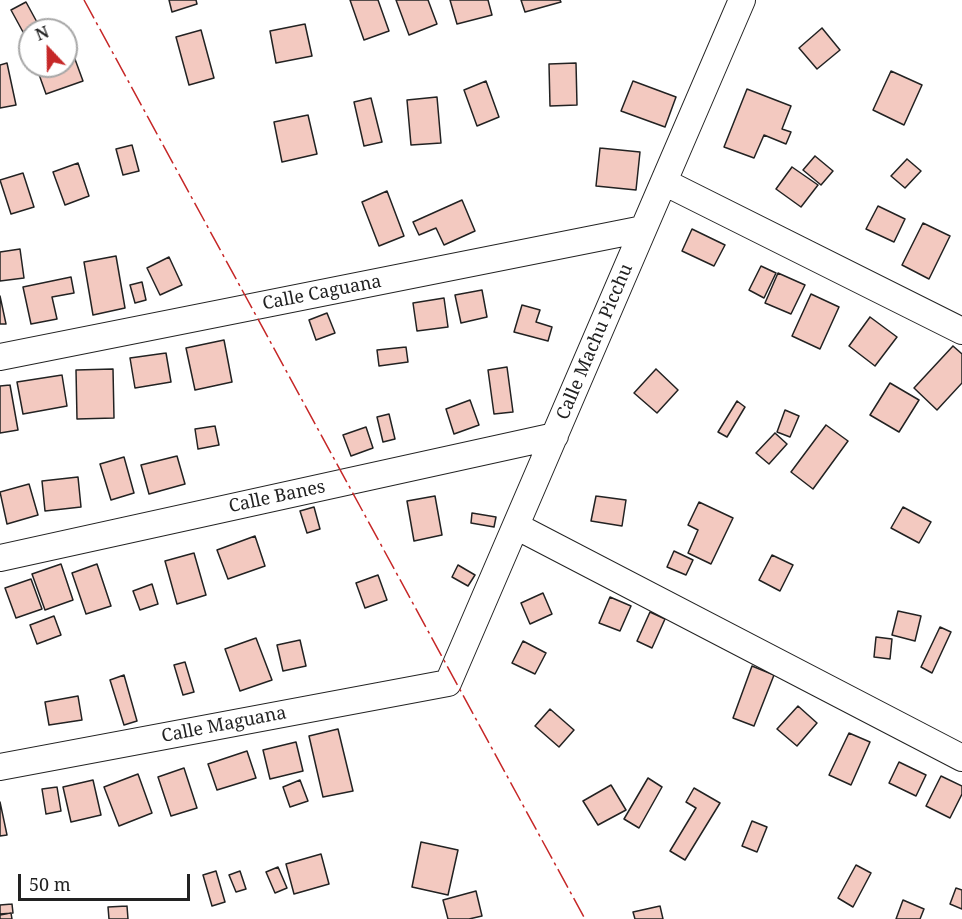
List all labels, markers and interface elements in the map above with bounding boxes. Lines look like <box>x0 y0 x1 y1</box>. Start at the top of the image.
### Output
north arrow <box>18 18 78 78</box>
text: N <box>32 21 52 46</box>
street label: Calle Machu Picchu <box>552 261 638 423</box>
street label: Calle Caguana <box>261 271 383 315</box>
street label: Calle Banes <box>227 476 327 518</box>
street label: Calle Maguana <box>160 702 288 748</box>
scale bar <box>21 862 194 900</box>
text: 50 m <box>29 872 71 896</box>

